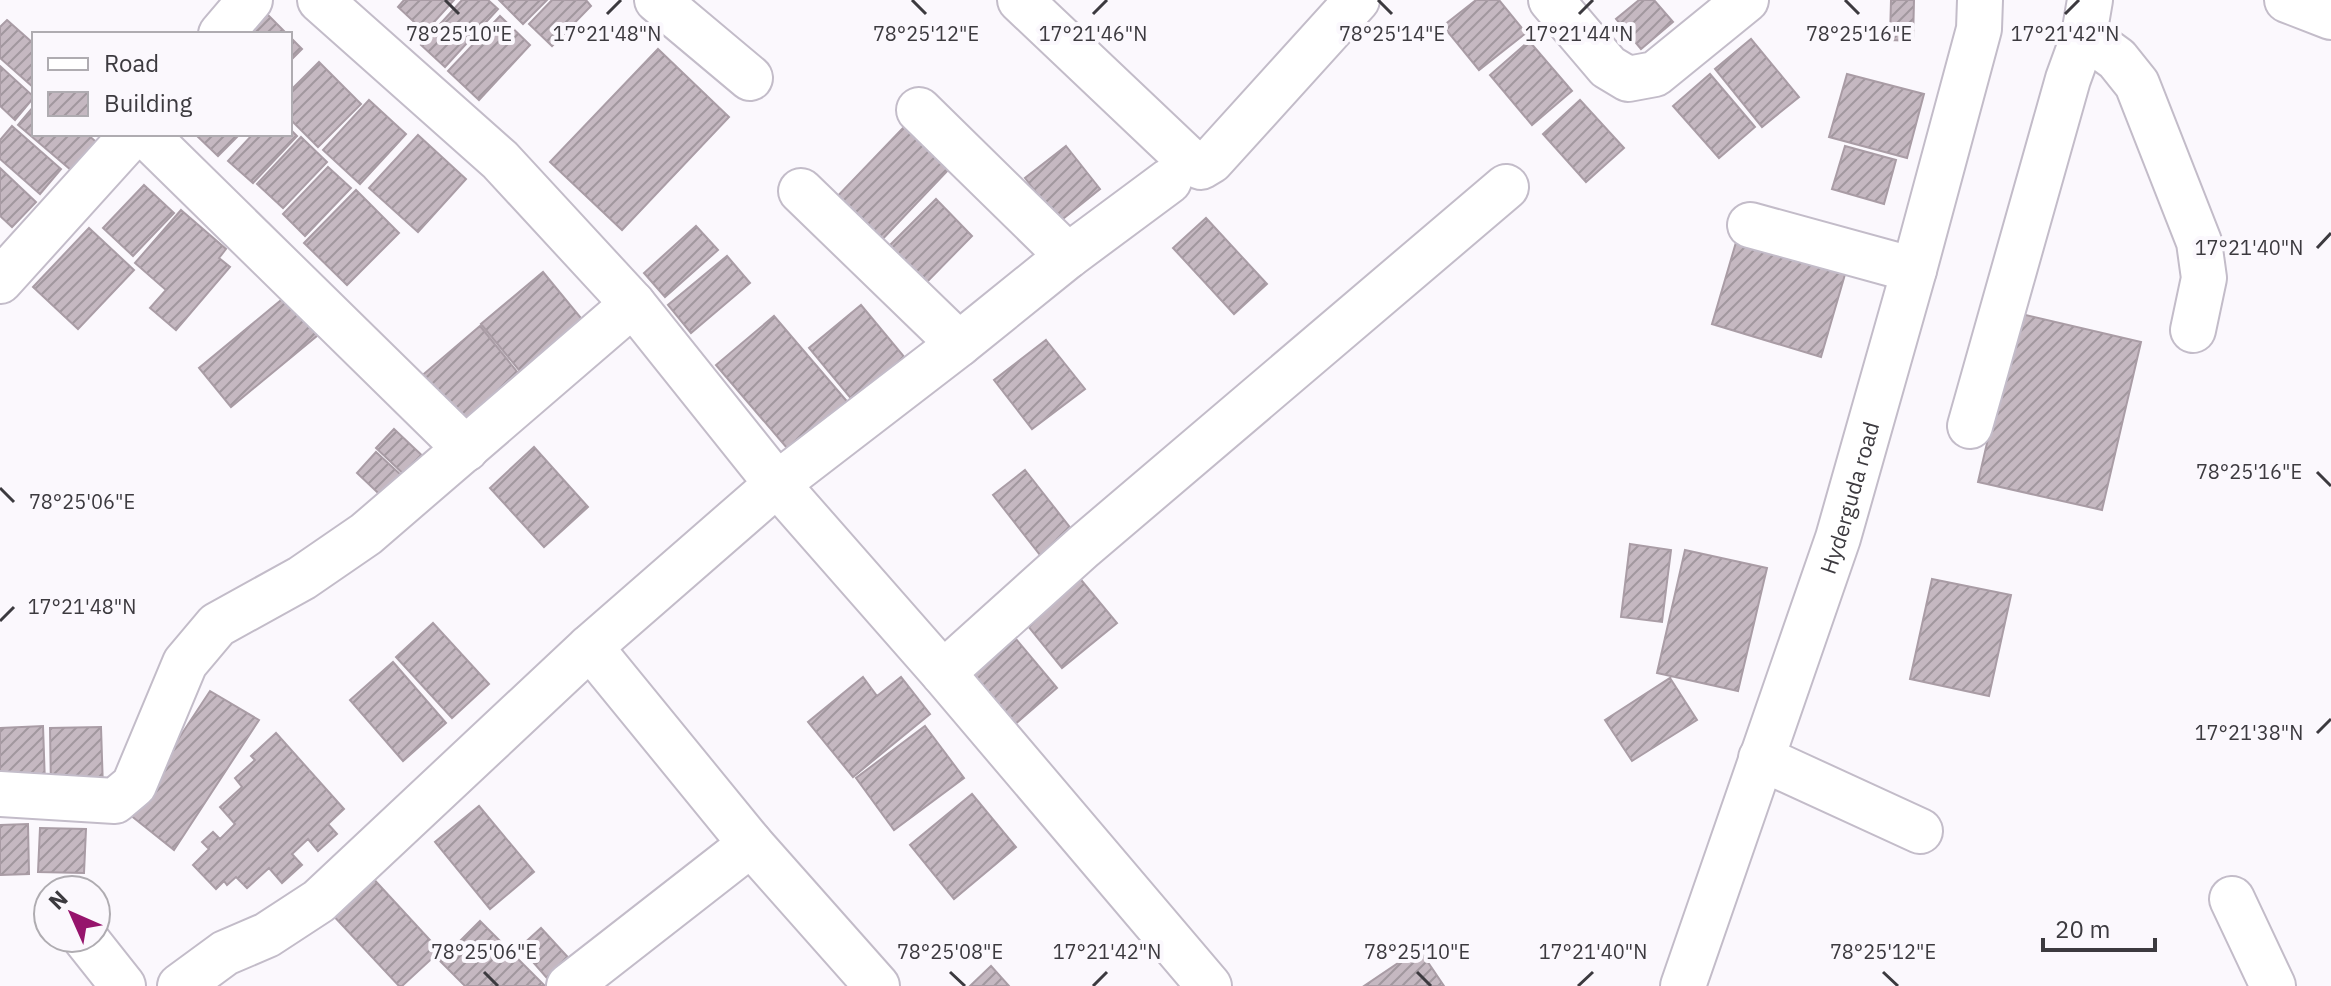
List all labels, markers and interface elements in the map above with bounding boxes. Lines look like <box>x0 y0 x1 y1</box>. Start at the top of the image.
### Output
text: 78°25'10"E <box>406 20 512 47</box>
text: 17°21'48"N <box>553 20 661 47</box>
text: 78°25'12"E <box>873 20 979 47</box>
text: 17°21'46"N <box>1039 20 1147 47</box>
text: 78°25'14"E <box>1339 20 1445 47</box>
text: 17°21'44"N <box>1525 20 1633 47</box>
text: 78°25'16"E <box>1806 20 1912 47</box>
text: 17°21'42"N <box>2011 20 2119 47</box>
legend <box>32 32 292 136</box>
text: Road <box>104 47 159 79</box>
text: Building <box>104 87 192 119</box>
text: 17°21'40"N <box>2195 234 2303 261</box>
street label: Hyderguda road <box>1812 418 1885 577</box>
text: 78°25'16"E <box>2196 458 2302 485</box>
text: 78°25'06"E <box>29 488 135 515</box>
text: 17°21'48"N <box>28 593 136 620</box>
text: 17°21'38"N <box>2195 719 2303 746</box>
north arrow <box>32 874 112 954</box>
text: N <box>42 884 73 915</box>
scale bar <box>2043 902 2155 952</box>
text: 20 m <box>2055 913 2110 945</box>
text: 78°25'06"E <box>431 938 537 965</box>
text: 78°25'08"E <box>897 938 1003 965</box>
text: 17°21'42"N <box>1053 938 1161 965</box>
text: 78°25'10"E <box>1364 938 1470 965</box>
text: 17°21'40"N <box>1539 938 1647 965</box>
text: 78°25'12"E <box>1830 938 1936 965</box>

